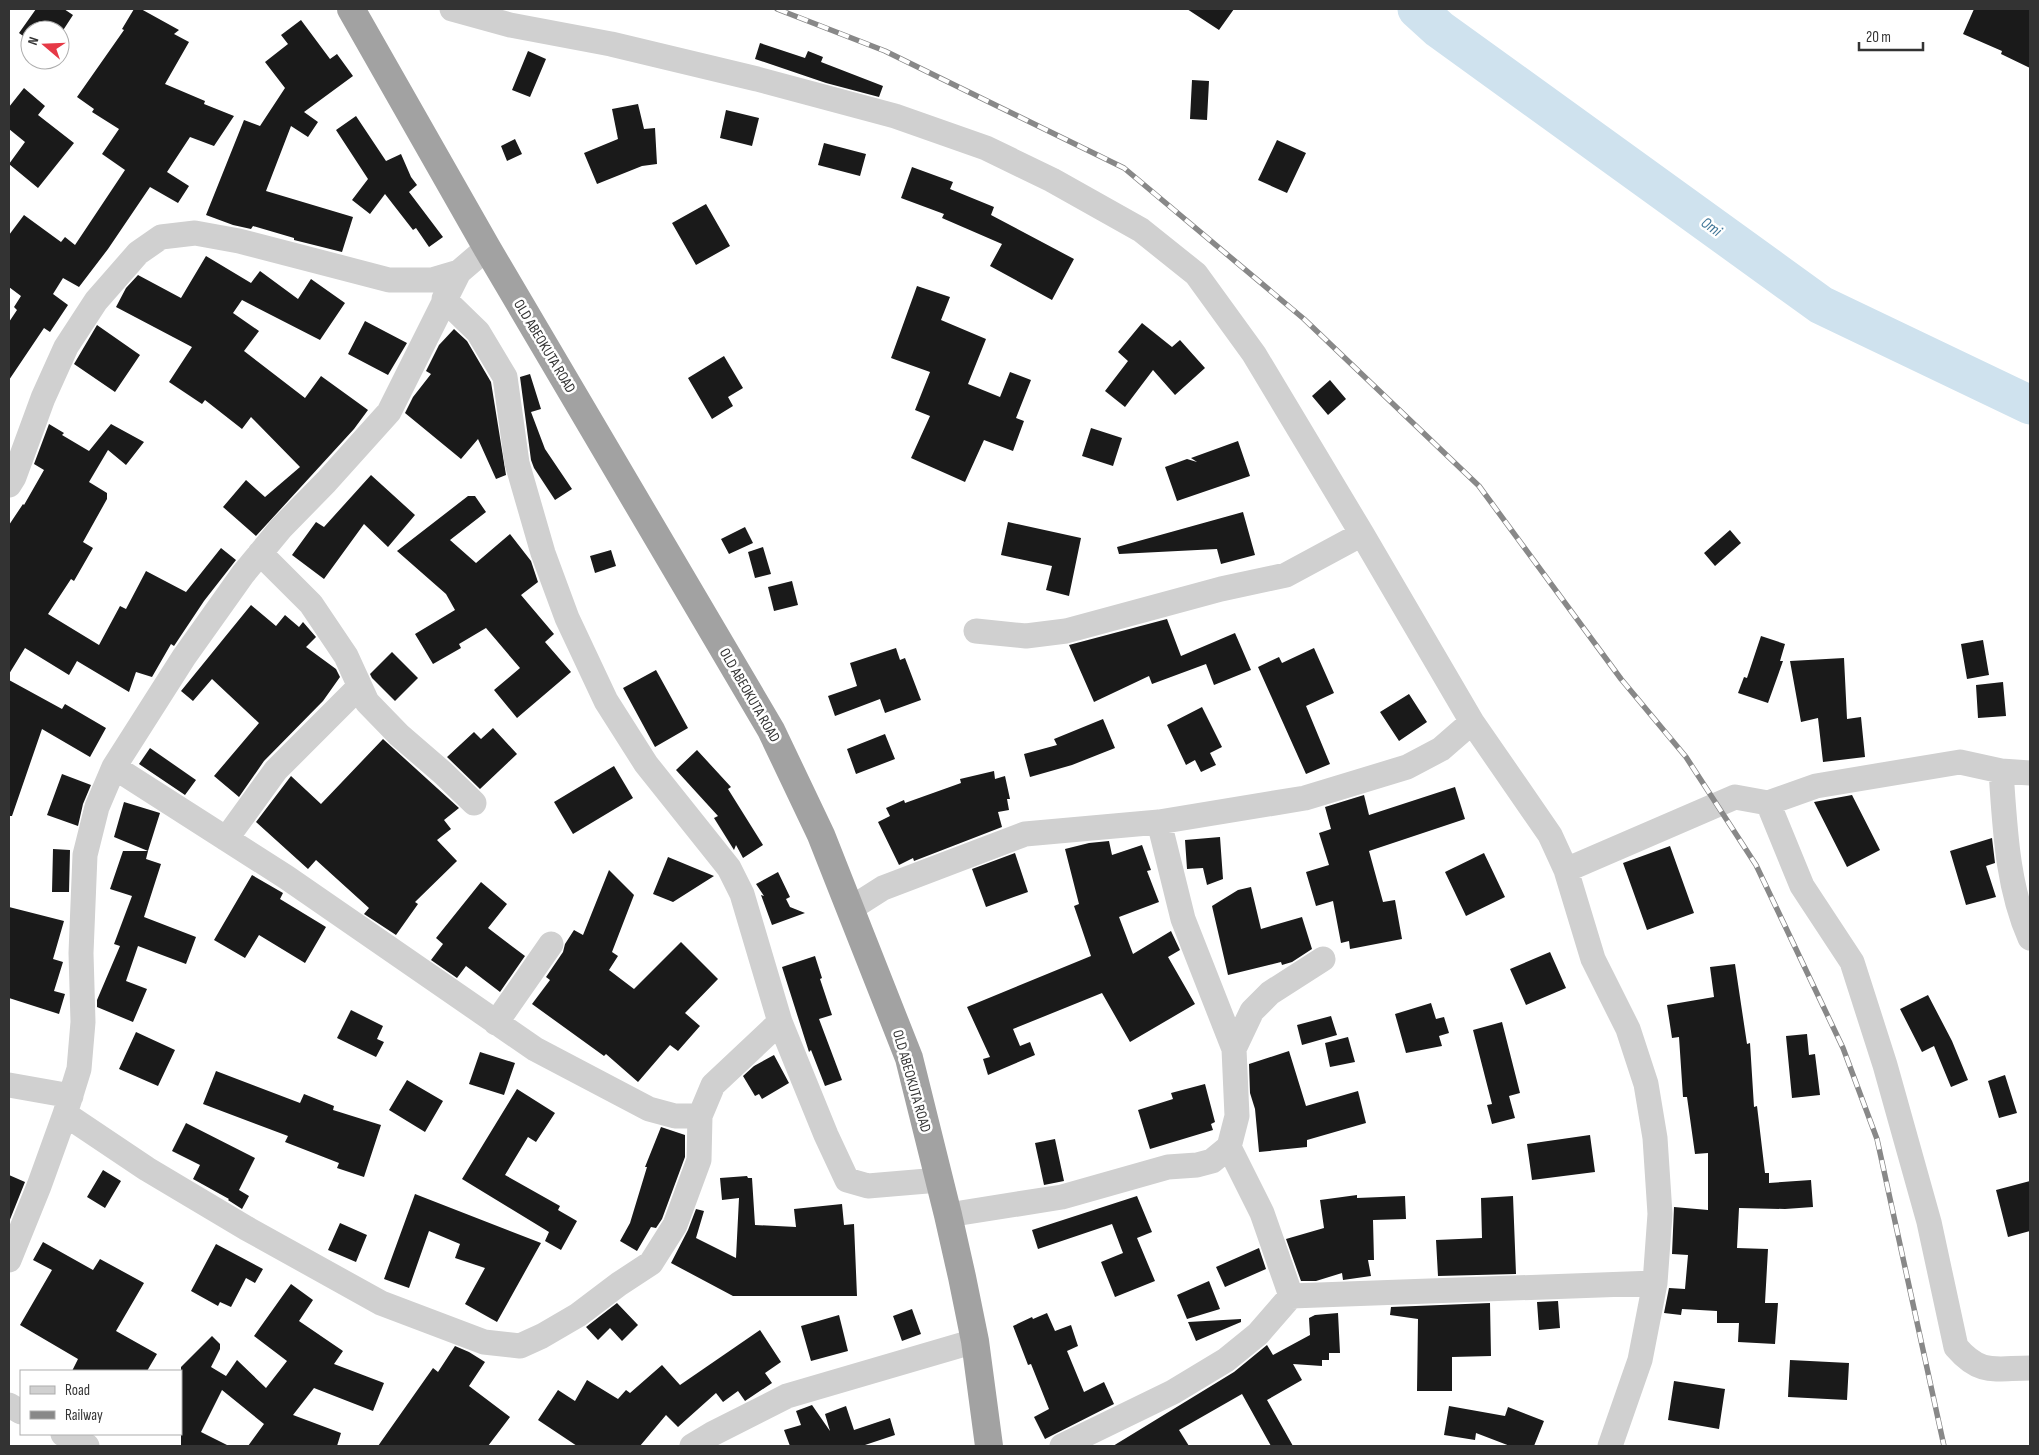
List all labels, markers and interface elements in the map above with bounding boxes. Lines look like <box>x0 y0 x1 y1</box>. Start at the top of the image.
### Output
north arrow <box>20 20 70 70</box>
scale bar <box>1859 20 1923 52</box>
text: 20 m <box>1866 28 1891 47</box>
text: N <box>24 35 42 47</box>
water label: Omi <box>1697 213 1726 242</box>
street label: OLD ABEOKUTA ROAD <box>509 296 580 396</box>
street label: OLD ABEOKUTA ROAD <box>715 645 784 746</box>
street label: OLD ABEOKUTA ROAD <box>888 1028 935 1135</box>
legend <box>20 1370 182 1435</box>
text: Road <box>65 1381 90 1400</box>
text: Railway <box>65 1406 103 1425</box>

